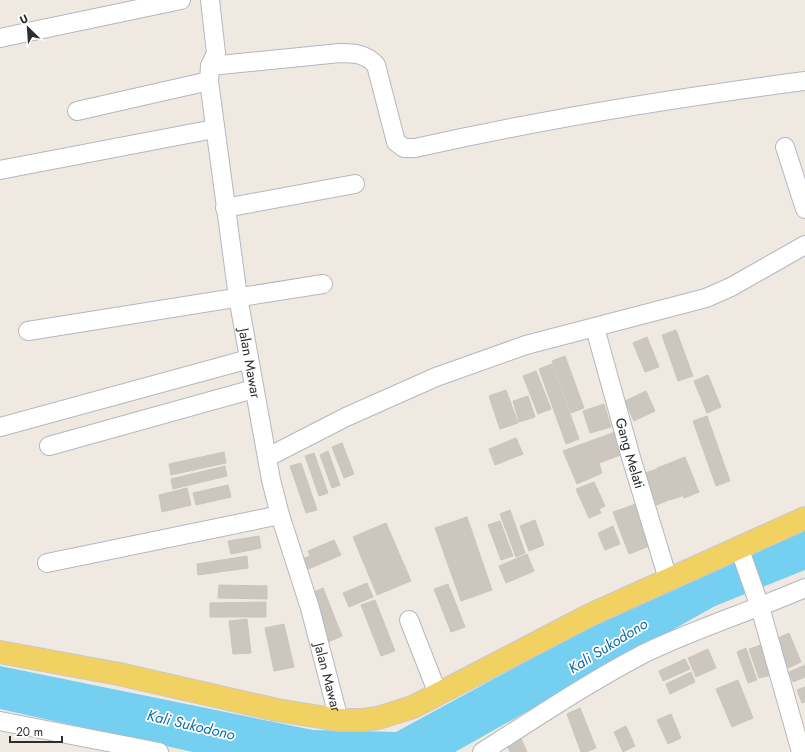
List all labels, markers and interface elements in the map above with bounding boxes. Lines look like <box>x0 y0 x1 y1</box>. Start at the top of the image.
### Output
north arrow <box>8 8 48 48</box>
text: U <box>17 10 31 28</box>
street label: Jalan Mawar <box>233 325 266 400</box>
street label: Gang Melati <box>610 416 650 491</box>
water label: Kali Sukodono <box>564 613 652 679</box>
street label: Jalan Mawar <box>309 639 347 714</box>
water label: Kali Sukodono <box>145 704 237 746</box>
scale bar <box>10 718 62 744</box>
text: 20 m <box>16 723 43 741</box>

